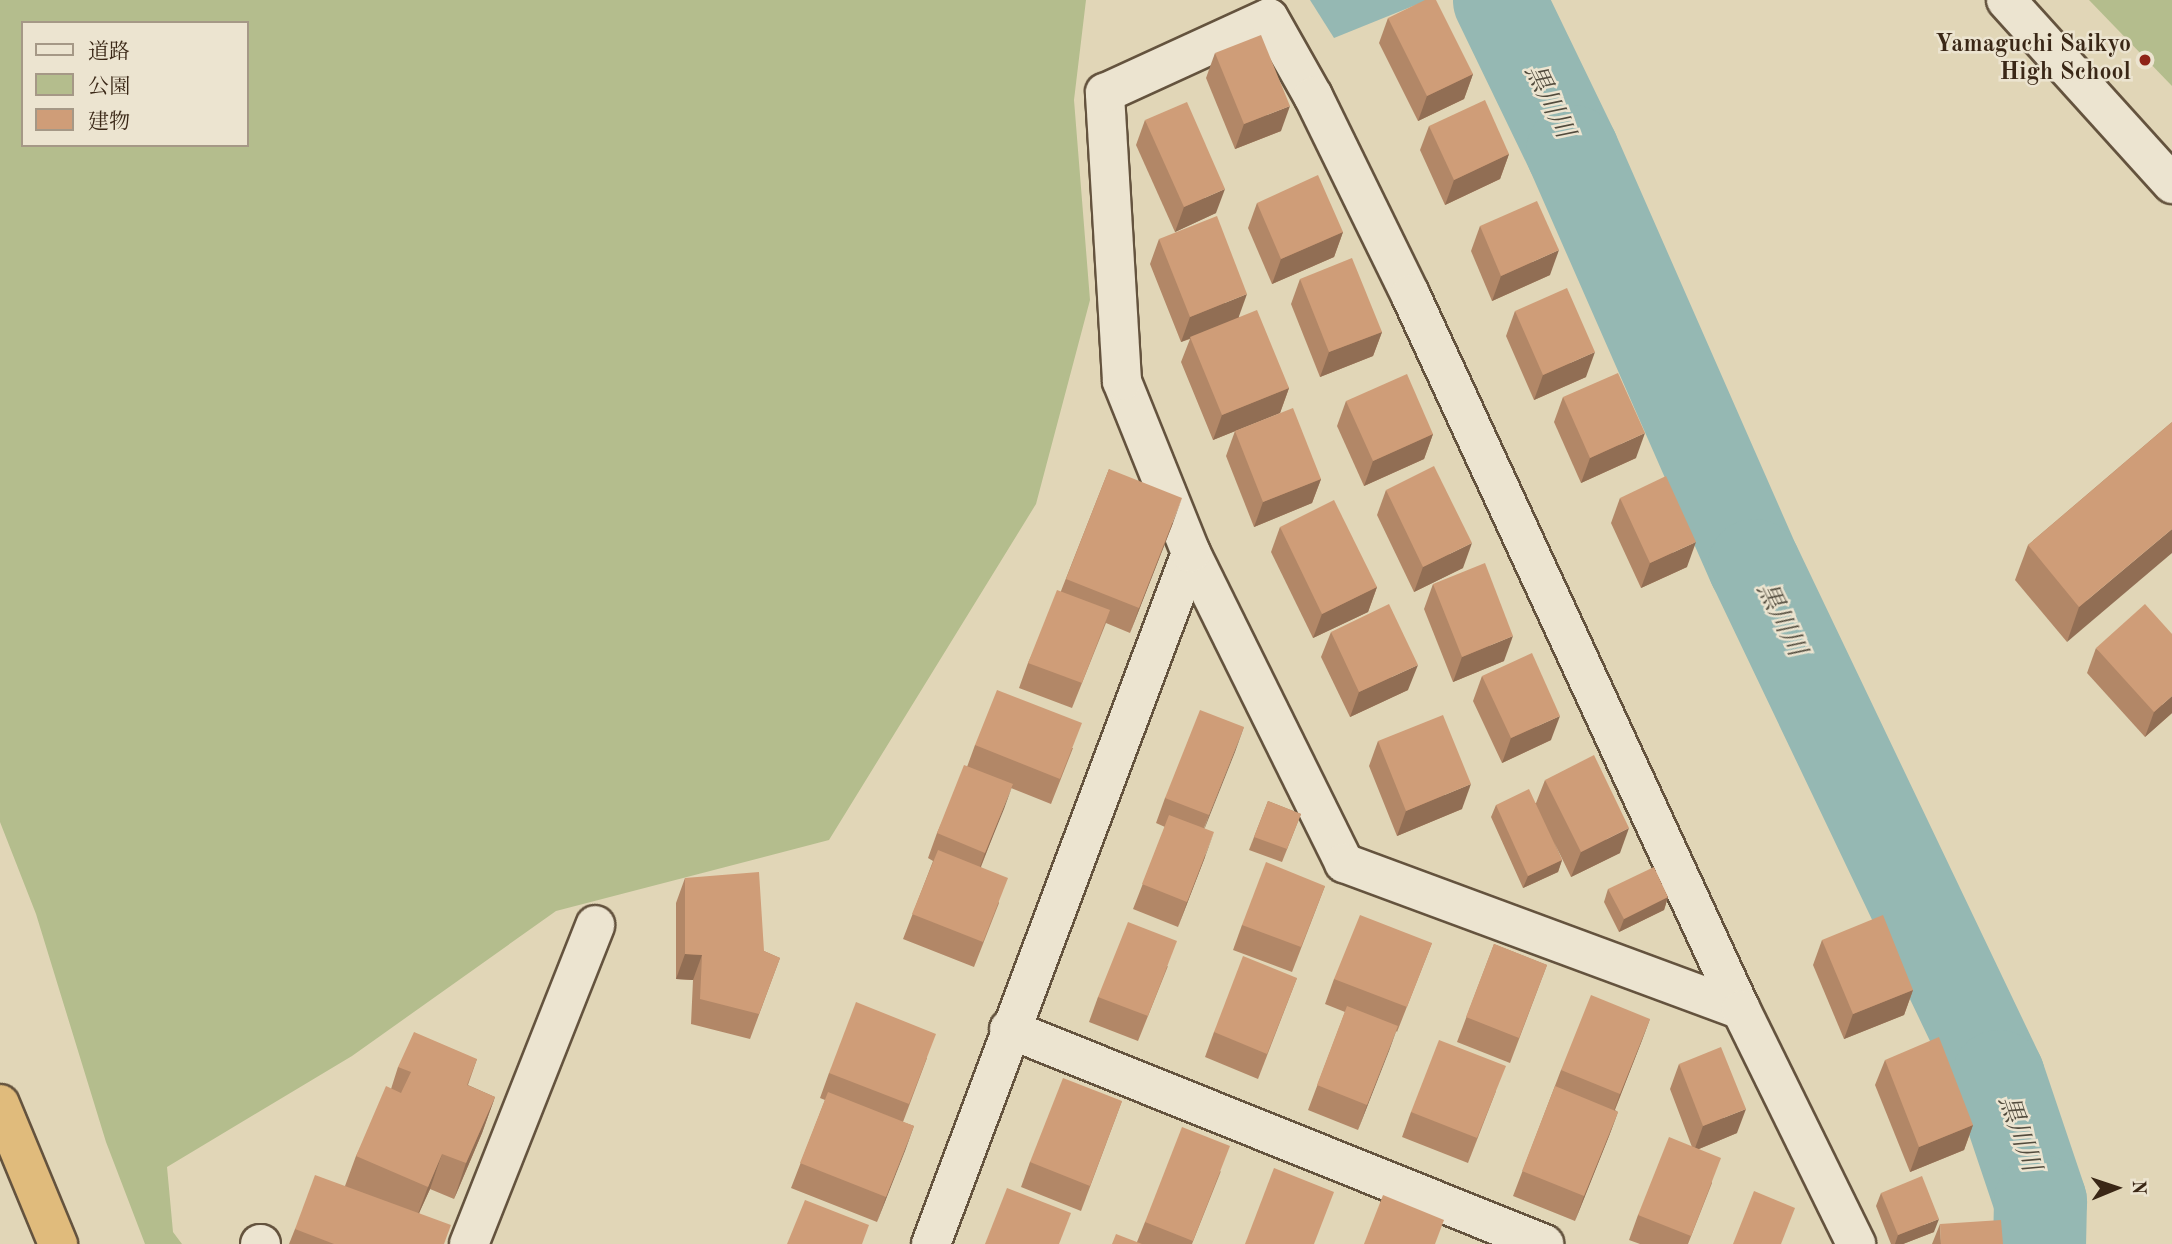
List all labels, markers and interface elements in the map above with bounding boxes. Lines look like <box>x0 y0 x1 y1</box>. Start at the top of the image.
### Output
legend <box>21 21 248 147</box>
place label: Yamaguchi Saikyo High School <box>1935 32 2131 88</box>
text: 道路 <box>88 42 130 63</box>
marker: Yamaguchi Saikyo High School <box>2137 52 2153 68</box>
water label: 黒川川 <box>1517 60 1579 144</box>
text: 公園 <box>88 77 130 98</box>
text: 建物 <box>88 112 130 133</box>
water label: 黒川川 <box>1749 578 1811 662</box>
water label: 黒川川 <box>1991 1092 2045 1176</box>
north arrow <box>2081 1153 2151 1223</box>
text: N <box>2128 1180 2147 1195</box>

